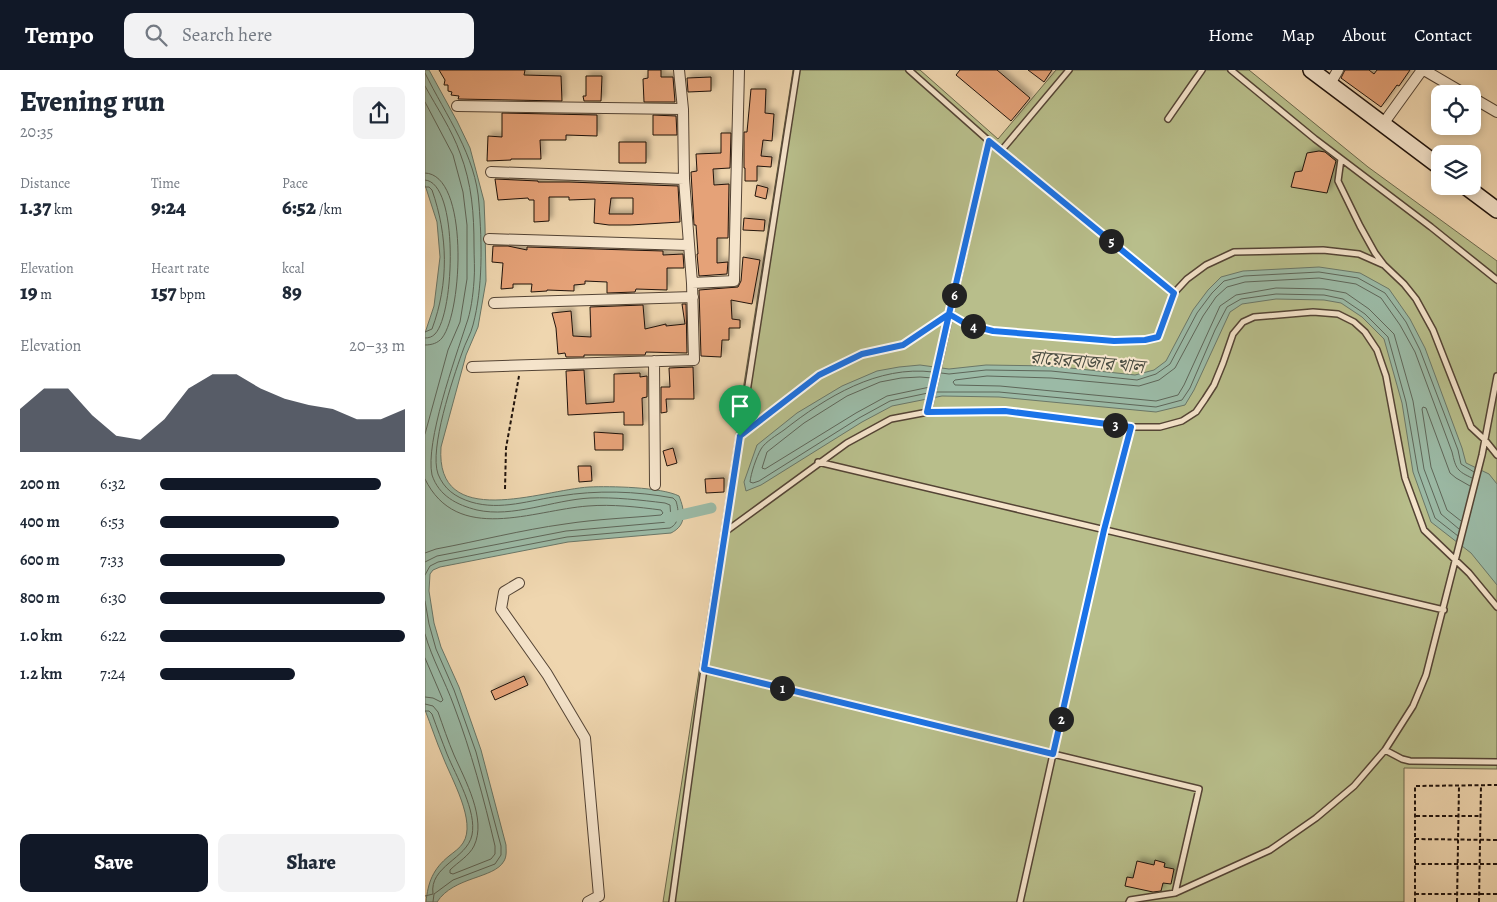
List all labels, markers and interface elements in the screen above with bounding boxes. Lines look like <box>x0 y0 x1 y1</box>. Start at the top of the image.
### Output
search box <box>124 13 474 58</box>
text: Tempo <box>25 19 94 51</box>
icon: search <box>142 21 170 49</box>
text: Search here <box>182 22 272 48</box>
text: Home <box>1208 23 1253 47</box>
text: Map <box>1281 23 1314 47</box>
text: About <box>1342 23 1386 47</box>
text: Contact <box>1414 23 1472 47</box>
text: Evening run <box>20 83 165 121</box>
map controls <box>1431 85 1481 195</box>
button: locate <box>1431 85 1481 135</box>
button: share <box>353 87 405 139</box>
text: 20:35 <box>20 121 53 143</box>
button: layers <box>1431 145 1481 195</box>
text: Distance <box>20 174 70 193</box>
text: Time <box>151 174 180 193</box>
text: Pace <box>282 174 308 193</box>
text: 1.37 <box>20 193 51 221</box>
text: 9:24 <box>151 193 186 221</box>
text: 6:52 <box>282 193 316 221</box>
text: km <box>51 200 73 219</box>
text: /km <box>316 200 342 219</box>
pin: 5 <box>1099 228 1123 254</box>
text: 5 <box>1109 232 1114 251</box>
text: Elevation <box>20 259 74 278</box>
text: Heart rate <box>151 259 209 278</box>
text: kcal <box>282 259 304 278</box>
text: 19 <box>20 278 38 306</box>
text: 157 <box>151 278 177 306</box>
text: 89 <box>282 278 302 306</box>
pin: 6 <box>941 282 967 308</box>
text: m <box>38 285 52 304</box>
text: bpm <box>177 285 206 304</box>
text: 6 <box>951 286 958 305</box>
pin: 4 <box>961 314 985 338</box>
text: 4 <box>970 317 977 336</box>
text: Elevation <box>20 335 81 357</box>
text: 20–33 m <box>349 335 405 357</box>
water label: রায়েরবাজার খাল <box>1029 344 1148 380</box>
pin <box>719 385 761 436</box>
icon: arrive <box>726 392 754 420</box>
pin: 3 <box>1103 412 1127 438</box>
text: 3 <box>1112 416 1119 435</box>
text: 200 m <box>20 473 60 495</box>
text: 6:32 <box>100 473 125 495</box>
text: 400 m <box>20 511 60 533</box>
text: 6:53 <box>100 511 125 533</box>
text: 600 m <box>20 549 60 571</box>
text: 7:33 <box>100 549 124 571</box>
text: 800 m <box>20 587 60 609</box>
text: 6:30 <box>100 587 126 609</box>
text: 1.0 km <box>20 625 63 647</box>
text: 6:22 <box>100 625 126 647</box>
text: 1.2 km <box>20 663 62 685</box>
text: 7:24 <box>100 663 125 685</box>
pin: 1 <box>769 676 795 700</box>
text: 1 <box>780 679 785 698</box>
pin: 2 <box>1049 706 1073 732</box>
text: 2 <box>1058 710 1065 729</box>
button: Save <box>20 834 208 892</box>
button: Share <box>218 834 405 892</box>

